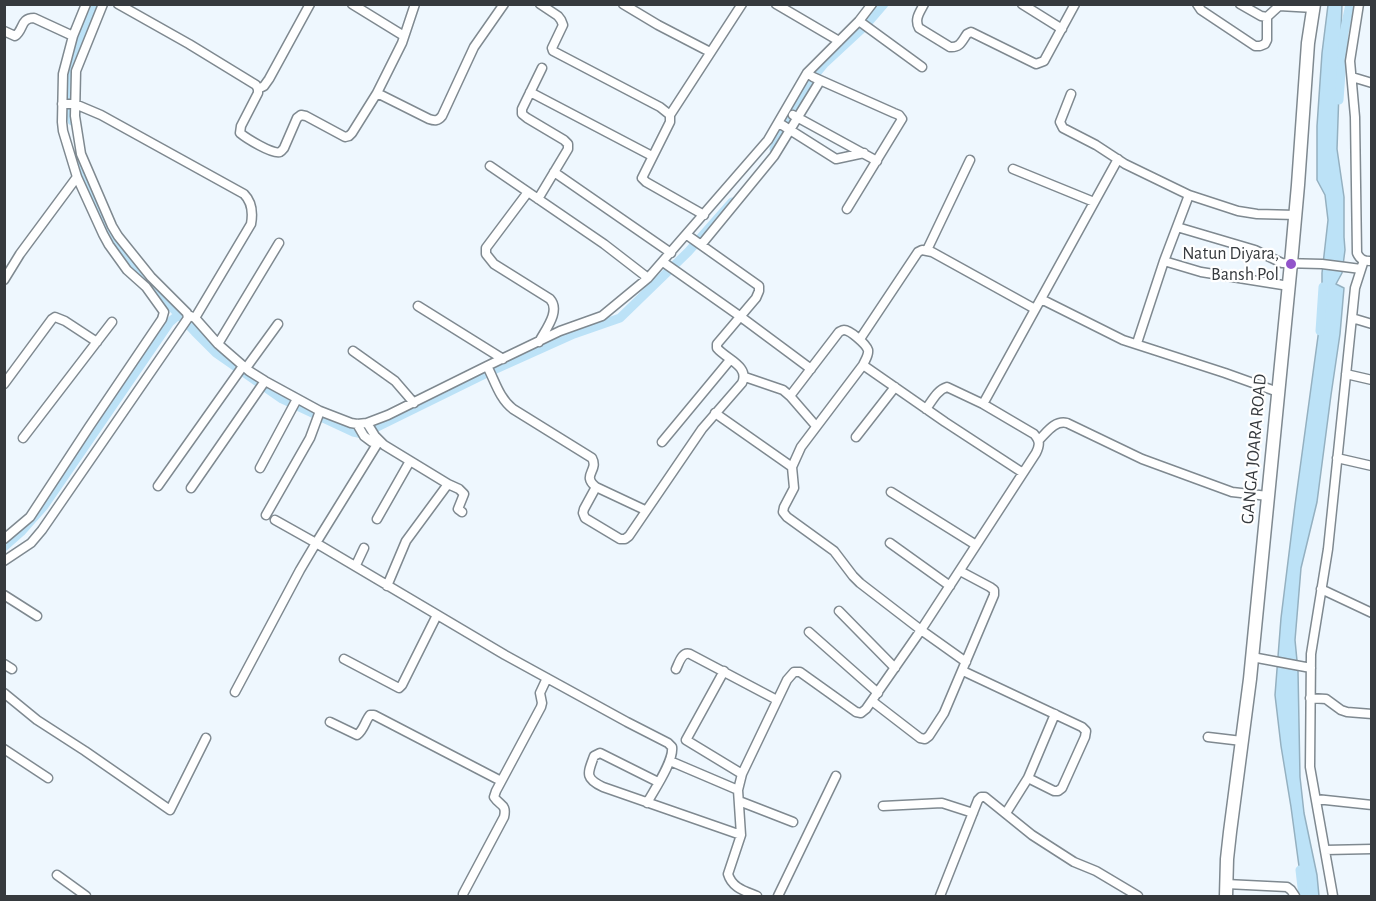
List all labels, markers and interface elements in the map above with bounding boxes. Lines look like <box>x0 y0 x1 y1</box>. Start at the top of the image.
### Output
place label: Natun Diyara, Bansh Pol <box>1182 243 1279 286</box>
marker: Natun Diyara, Bansh Pol <box>1284 257 1298 271</box>
street label: GANGA JOARA ROAD <box>1237 373 1271 525</box>

